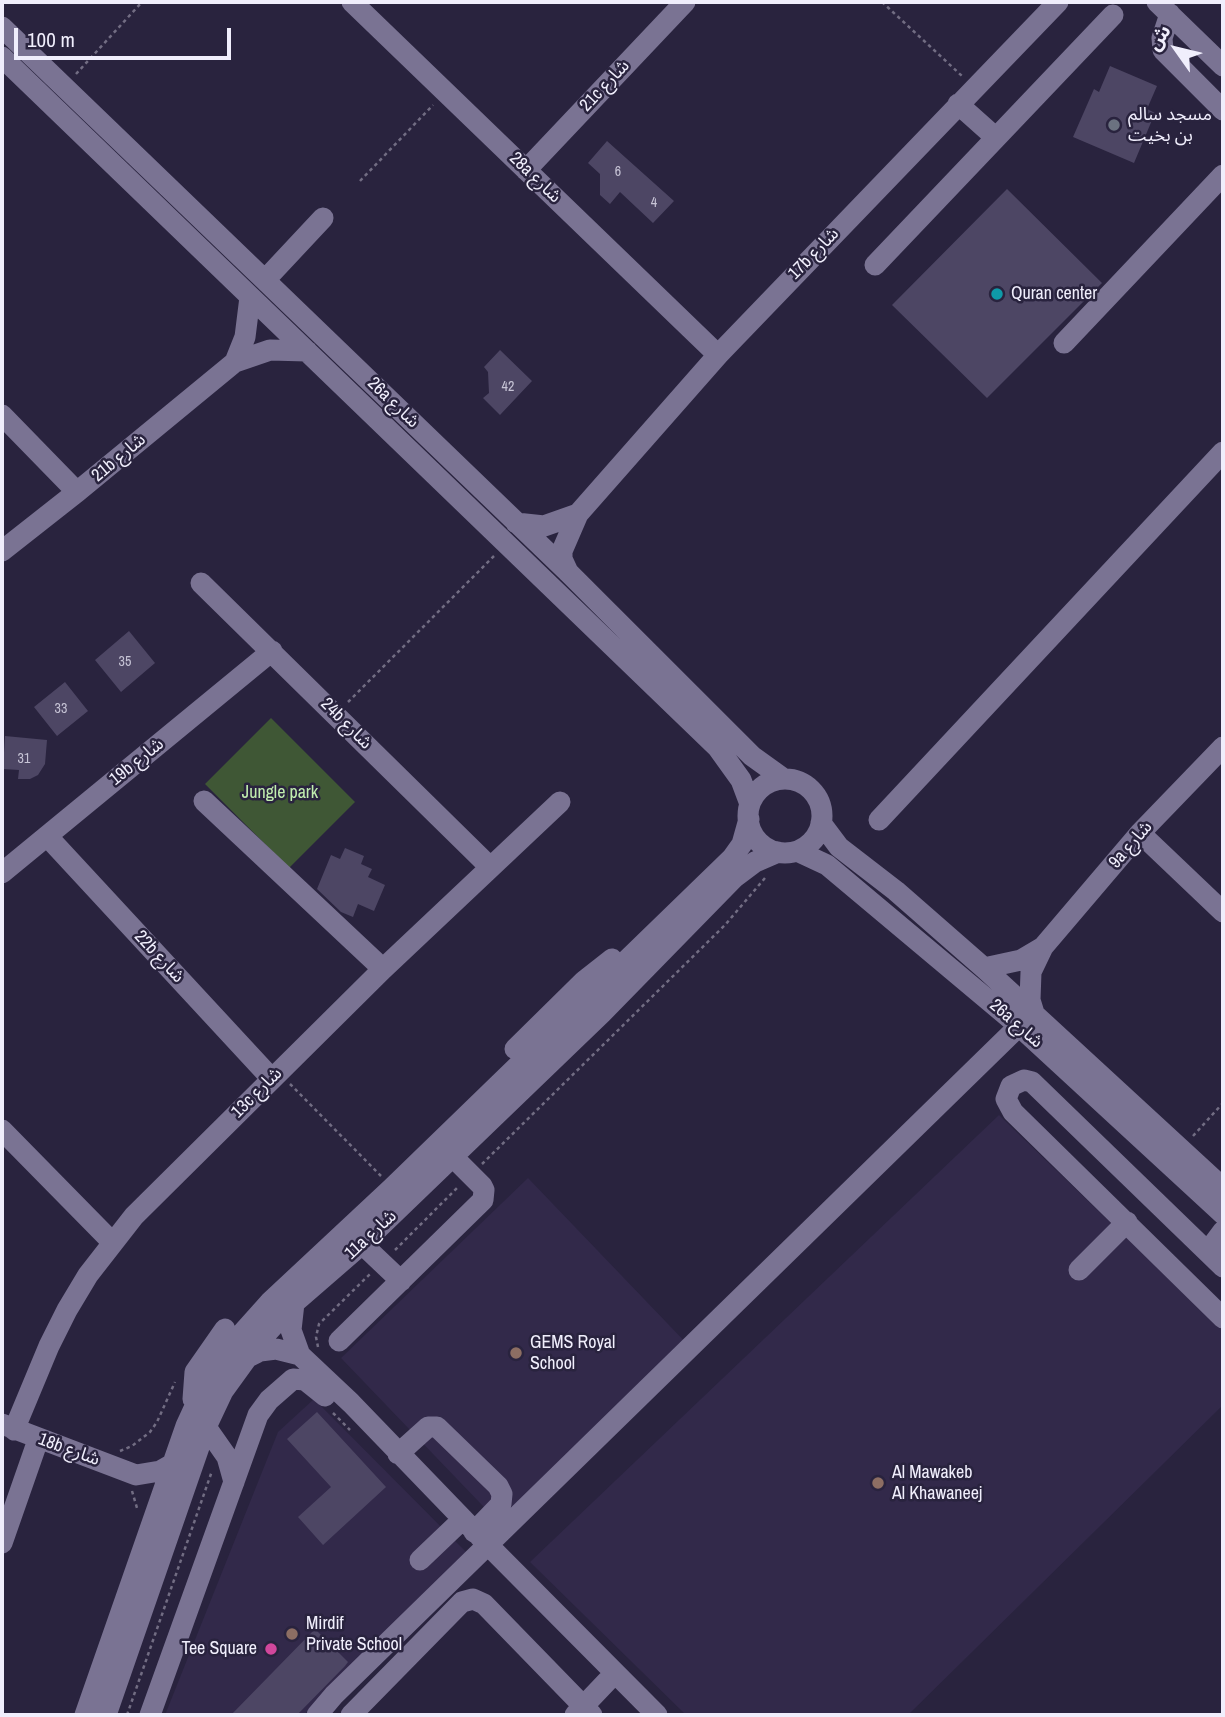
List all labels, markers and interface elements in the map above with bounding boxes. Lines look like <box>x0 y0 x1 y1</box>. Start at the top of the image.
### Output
scale bar <box>18 14 234 58</box>
north arrow <box>1141 14 1211 84</box>
text: ش <box>1141 19 1177 55</box>
text: 100 m <box>27 25 75 54</box>
street label: 21c شارع <box>576 56 634 116</box>
place label: مسجد سالم بن بخيت <box>1128 104 1212 146</box>
marker: مسجد سالم بن بخيت <box>1106 117 1122 133</box>
street label: 28a شارع <box>505 148 565 208</box>
house number: 6 <box>615 164 621 180</box>
house number: 4 <box>651 195 657 211</box>
street label: 17b شارع <box>784 224 844 284</box>
place label: Quran center <box>1011 283 1097 305</box>
marker: Quran center <box>989 286 1005 302</box>
street label: 26a شارع <box>363 373 423 433</box>
house number: 42 <box>502 379 514 395</box>
street label: 21b شارع <box>88 429 150 487</box>
house number: 35 <box>119 654 131 670</box>
street label: 24b شارع <box>316 694 376 754</box>
house number: 33 <box>55 701 67 717</box>
street label: 19b شارع <box>105 734 169 790</box>
house number: 31 <box>18 751 30 767</box>
park label: Jungle park <box>242 782 318 804</box>
street label: 9a شارع <box>1105 817 1157 873</box>
street label: 22b شارع <box>129 926 189 988</box>
street label: 26a شارع <box>985 995 1047 1053</box>
street label: 13c شارع <box>227 1063 287 1123</box>
street label: 11a شارع <box>341 1206 401 1264</box>
place label: GEMS Royal School <box>530 1332 615 1374</box>
marker: GEMS Royal School <box>508 1345 524 1361</box>
street label: 18b شارع <box>35 1429 103 1471</box>
place label: Al Mawakeb Al Khawaneej <box>892 1462 982 1504</box>
marker: Al Mawakeb Al Khawaneej <box>870 1475 886 1491</box>
place label: Mirdif Private School <box>306 1613 402 1656</box>
marker: Mirdif Private School <box>284 1626 300 1642</box>
place label: Tee Square <box>182 1638 257 1660</box>
marker: Tee Square <box>263 1641 279 1657</box>

